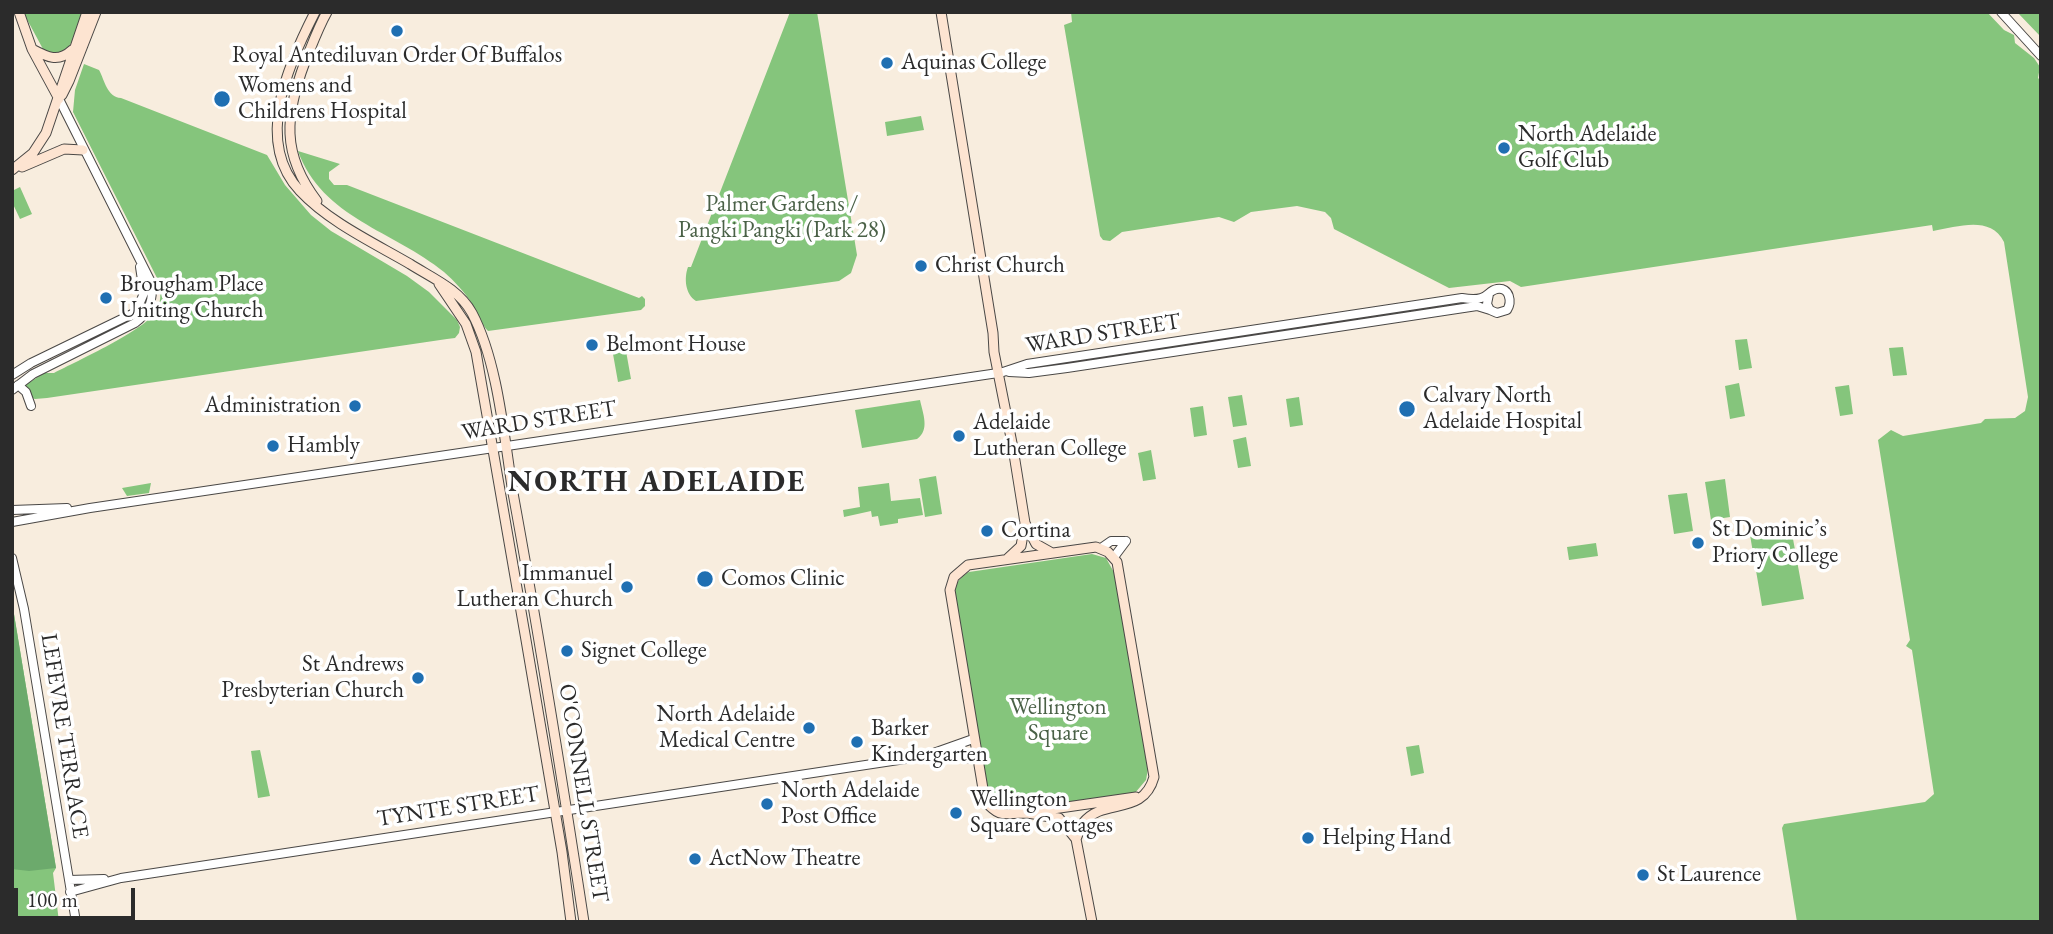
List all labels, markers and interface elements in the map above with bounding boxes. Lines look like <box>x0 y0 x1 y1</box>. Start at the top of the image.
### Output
marker: Royal Antediluvan Order Of Buffalos <box>389 23 405 39</box>
place label: Royal Antediluvan Order Of Buffalos <box>232 42 562 70</box>
place label: Aquinas College <box>901 49 1046 77</box>
marker: Aquinas College <box>879 55 895 71</box>
place label: Womens and Childrens Hospital <box>238 72 407 126</box>
marker: Womens and Childrens Hospital <box>212 89 232 109</box>
place label: North Adelaide Golf Club <box>1518 121 1656 175</box>
marker: North Adelaide Golf Club <box>1496 140 1512 156</box>
park label: Palmer Gardens / Pangki Pangki (Park 28) <box>678 191 886 245</box>
place label: Christ Church <box>935 252 1065 280</box>
marker: Christ Church <box>913 258 929 274</box>
place label: Brougham Place Uniting Church <box>120 271 264 325</box>
marker: Brougham Place Uniting Church <box>98 290 114 306</box>
street label: WARD STREET <box>1024 308 1182 360</box>
place label: Belmont House <box>606 331 746 359</box>
marker: Belmont House <box>584 337 600 353</box>
place label: Calvary North Adelaide Hospital <box>1423 382 1582 436</box>
place label: Administration <box>204 392 341 420</box>
street label: WARD STREET <box>460 395 618 447</box>
marker: Administration <box>347 398 363 414</box>
marker: Calvary North Adelaide Hospital <box>1397 399 1417 419</box>
place label: Adelaide Lutheran College <box>973 409 1127 463</box>
marker: Adelaide Lutheran College <box>951 428 967 444</box>
place label: Hambly <box>287 432 360 460</box>
marker: Hambly <box>265 438 281 454</box>
district label: NORTH ADELAIDE <box>510 465 804 501</box>
place label: St Dominic’s Priory College <box>1712 516 1838 570</box>
place label: Cortina <box>1001 517 1071 545</box>
marker: Cortina <box>979 523 995 539</box>
marker: St Dominic’s Priory College <box>1690 535 1706 551</box>
place label: Immanuel Lutheran Church <box>457 560 613 614</box>
place label: Comos Clinic <box>721 565 845 593</box>
marker: Comos Clinic <box>695 569 715 589</box>
marker: Immanuel Lutheran Church <box>619 579 635 595</box>
street label: LEFEVRE TERRACE <box>34 632 94 840</box>
place label: Signet College <box>581 637 707 665</box>
marker: Signet College <box>559 643 575 659</box>
place label: St Andrews Presbyterian Church <box>221 651 404 705</box>
marker: St Andrews Presbyterian Church <box>410 670 426 686</box>
street label: O'CONNELL STREET <box>552 682 614 904</box>
park label: Wellington Square <box>1009 694 1107 748</box>
place label: North Adelaide Medical Centre <box>657 701 795 755</box>
place label: Barker Kindergarten <box>871 715 988 769</box>
marker: North Adelaide Medical Centre <box>801 720 817 736</box>
marker: Barker Kindergarten <box>849 734 865 750</box>
place label: North Adelaide Post Office <box>781 777 919 831</box>
street label: TYNTE STREET <box>375 781 541 833</box>
place label: Wellington Square Cottages <box>970 786 1113 840</box>
marker: North Adelaide Post Office <box>759 796 775 812</box>
marker: Wellington Square Cottages <box>948 805 964 821</box>
place label: Helping Hand <box>1322 824 1451 852</box>
marker: Helping Hand <box>1300 830 1316 846</box>
place label: ActNow Theatre <box>709 845 860 873</box>
marker: ActNow Theatre <box>687 851 703 867</box>
place label: St Laurence <box>1657 861 1761 889</box>
marker: St Laurence <box>1635 867 1651 883</box>
scale bar <box>18 874 138 918</box>
text: 100 m <box>27 886 78 913</box>

